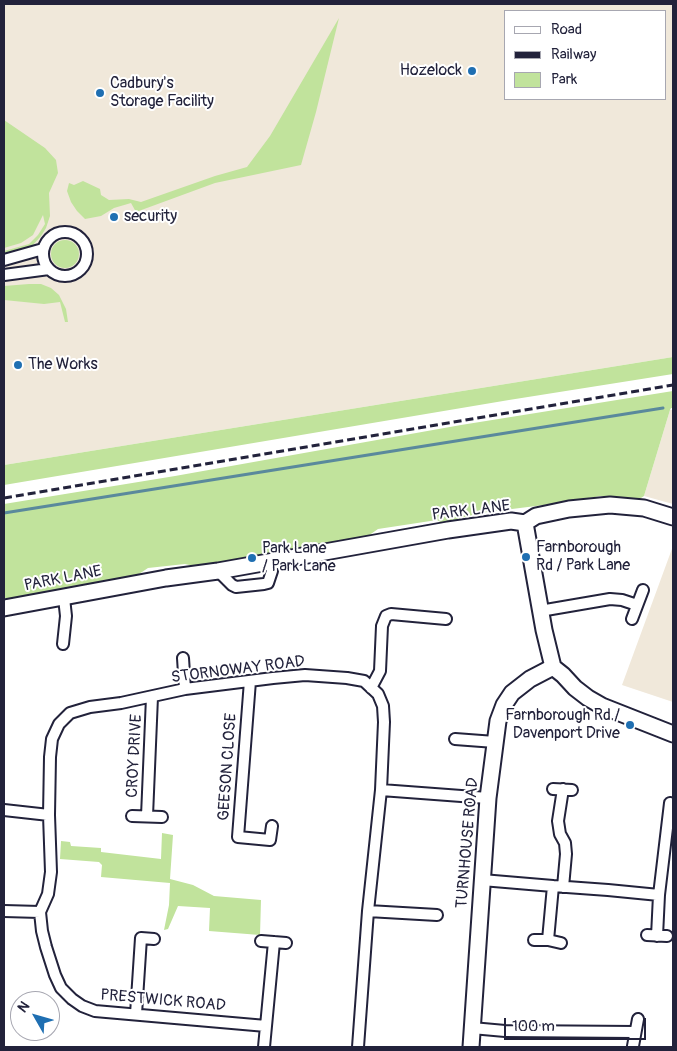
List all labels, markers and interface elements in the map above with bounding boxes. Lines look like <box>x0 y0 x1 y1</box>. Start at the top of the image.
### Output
legend <box>504 10 667 100</box>
text: Road <box>551 20 582 39</box>
text: Railway <box>551 45 596 64</box>
place label: Hozelock <box>400 61 462 81</box>
marker: Hozelock <box>466 65 478 77</box>
text: Park <box>551 70 577 89</box>
place label: Cadbury's Storage Facility <box>110 74 214 112</box>
marker: Cadbury's Storage Facility <box>94 87 106 99</box>
place label: security <box>124 207 177 227</box>
marker: security <box>108 211 120 223</box>
place label: The Works <box>28 355 98 375</box>
marker: The Works <box>12 359 24 371</box>
street label: PARK LANE <box>431 497 511 525</box>
place label: Farnborough Rd / Park Lane <box>536 538 630 576</box>
place label: Park Lane / Park Lane <box>262 539 336 577</box>
marker: Farnborough Rd / Park Lane <box>520 551 532 563</box>
marker: Park Lane / Park Lane <box>246 552 258 564</box>
street label: PARK LANE <box>23 562 103 596</box>
street label: STORNOWAY ROAD <box>170 652 306 688</box>
place label: Farnborough Rd / Davenport Drive <box>505 706 620 744</box>
street label: GEESON CLOSE <box>215 713 241 821</box>
street label: CROY DRIVE <box>123 714 147 798</box>
marker: Farnborough Rd / Davenport Drive <box>624 719 636 731</box>
street label: TURNHOUSE ROAD <box>453 777 483 909</box>
street label: PRESTWICK ROAD <box>100 986 226 1016</box>
north arrow <box>10 991 60 1041</box>
text: N <box>14 998 33 1016</box>
scale bar <box>507 1008 650 1040</box>
text: 100 m <box>512 1017 555 1036</box>

